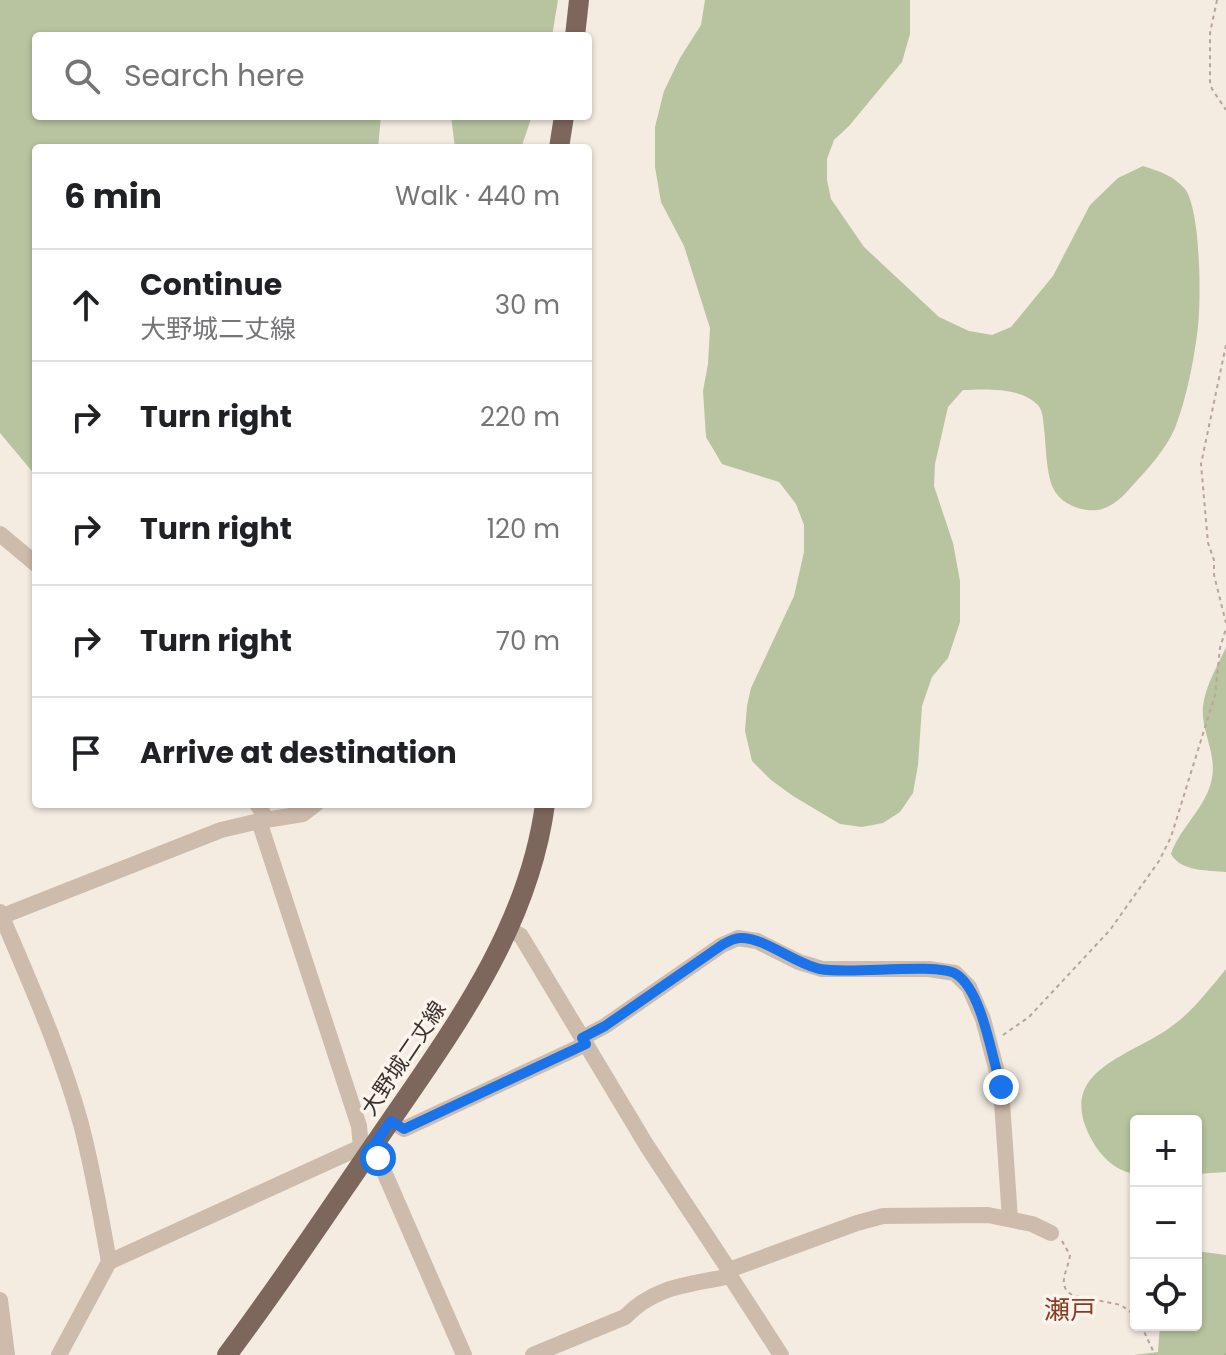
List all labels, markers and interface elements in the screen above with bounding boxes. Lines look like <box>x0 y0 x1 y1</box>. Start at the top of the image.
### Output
search box <box>32 32 592 120</box>
icon: search <box>60 54 104 98</box>
text: Search here <box>124 54 305 97</box>
text: 6 min <box>64 172 162 220</box>
text: Walk · 440 m <box>395 178 560 214</box>
text: Continue <box>140 263 282 306</box>
icon: ahead <box>64 283 108 327</box>
text: 30 m <box>495 287 560 323</box>
text: 大野城二丈線 <box>140 311 296 347</box>
icon: right <box>64 395 108 439</box>
text: Turn right <box>140 395 292 438</box>
text: 220 m <box>480 399 560 435</box>
icon: right <box>64 507 108 551</box>
text: Turn right <box>140 507 292 550</box>
text: 120 m <box>487 511 560 547</box>
icon: right <box>64 619 108 663</box>
text: Turn right <box>140 619 292 662</box>
text: 70 m <box>496 623 560 659</box>
icon: arrive <box>64 731 108 775</box>
text: Arrive at destination <box>140 731 457 774</box>
street label: 大野城二丈線 <box>354 995 453 1122</box>
route end <box>983 1069 1019 1105</box>
map controls <box>1130 1115 1202 1331</box>
button: + <box>1130 1115 1202 1187</box>
route start <box>360 1140 396 1176</box>
button: − <box>1130 1187 1202 1259</box>
button: locate <box>1130 1259 1202 1331</box>
district label: 瀬戸 <box>1044 1292 1096 1328</box>

